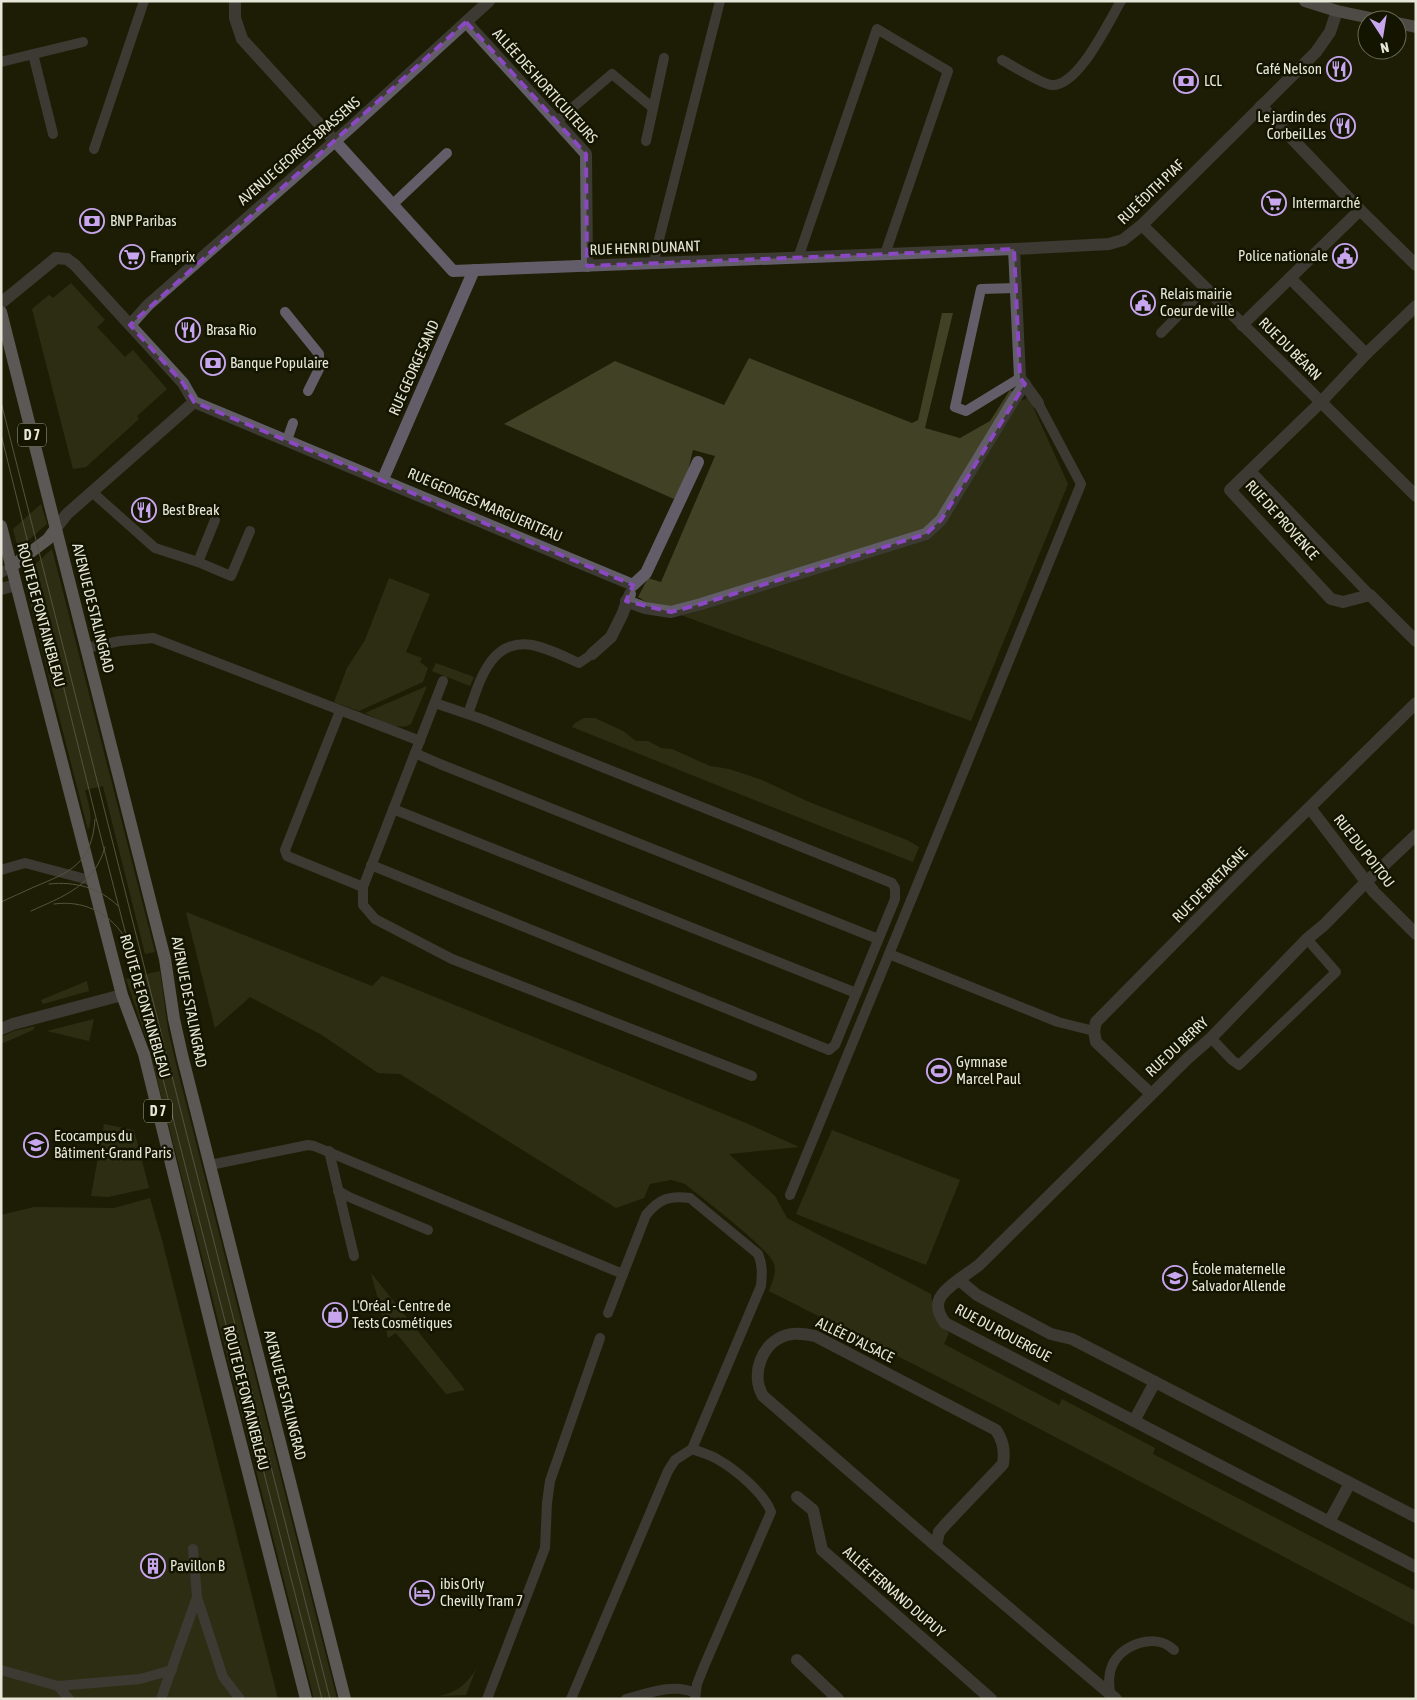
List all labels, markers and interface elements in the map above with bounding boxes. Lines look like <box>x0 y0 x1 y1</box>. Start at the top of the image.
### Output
north arrow <box>1357 10 1407 60</box>
street label: ALLÉE DES HORTICULTEURS <box>490 25 601 146</box>
text: N <box>1379 39 1390 56</box>
restaurant icon: Café Nelson <box>1326 56 1352 82</box>
place label: Café Nelson <box>1256 60 1322 77</box>
bank icon: LCL <box>1173 68 1199 94</box>
place label: LCL <box>1204 72 1222 89</box>
street label: AVENUE GEORGES BRASSENS <box>234 93 363 208</box>
place label: Le jardin des CorbeiLLes <box>1257 108 1326 142</box>
restaurant icon: Le jardin des CorbeiLLes <box>1330 113 1356 139</box>
street label: RUE ÉDITH PIAF <box>1114 156 1187 227</box>
supermarket icon: Intermarché <box>1261 190 1287 216</box>
place label: Intermarché <box>1292 194 1361 211</box>
bank icon: BNP Paribas <box>79 208 105 234</box>
place label: BNP Paribas <box>110 212 177 229</box>
street label: RUE HENRI DUNANT <box>589 237 701 258</box>
public building icon: Police nationale <box>1332 243 1358 269</box>
supermarket icon: Franprix <box>119 244 145 270</box>
place label: Police nationale <box>1238 247 1328 264</box>
place label: Franprix <box>150 248 195 265</box>
place label: Relais mairie Coeur de ville <box>1160 285 1235 319</box>
public building icon: Relais mairie Coeur de ville <box>1130 290 1156 316</box>
street label: RUE DU BÉARN <box>1256 314 1325 383</box>
restaurant icon: Brasa Rio <box>175 317 201 343</box>
street label: RUE GEORGE SAND <box>385 317 442 418</box>
place label: Brasa Rio <box>206 321 257 338</box>
bank icon: Banque Populaire <box>200 350 226 376</box>
place label: Banque Populaire <box>230 354 329 371</box>
road number: D 7 <box>18 424 46 446</box>
street label: RUE GEORGES MARGUERITEAU <box>405 464 565 545</box>
street label: RUE DE PROVENCE <box>1242 477 1323 563</box>
restaurant icon: Best Break <box>131 497 157 523</box>
place label: Best Break <box>162 501 220 518</box>
street label: ROUTE DE FONTAINEBLEAU <box>14 541 69 689</box>
street label: AVENUE DE STALINGRAD <box>69 541 118 675</box>
street label: RUE DU POITOU <box>1331 811 1398 891</box>
street label: RUE DE BRETAGNE <box>1169 843 1251 926</box>
street label: ROUTE DE FONTAINEBLEAU <box>117 932 174 1080</box>
street label: AVENUE DE STALINGRAD <box>168 935 211 1069</box>
street label: RUE DU BERRY <box>1142 1013 1212 1080</box>
place label: Gymnase Marcel Paul <box>956 1053 1021 1087</box>
sports icon: Gymnase Marcel Paul <box>926 1058 952 1084</box>
road number: D 7 <box>144 1100 172 1122</box>
place label: Ecocampus du Bâtiment-Grand Paris <box>54 1127 172 1161</box>
school or university icon: Ecocampus du Bâtiment-Grand Paris <box>23 1132 49 1158</box>
place label: École maternelle Salvador Allende <box>1192 1260 1286 1294</box>
school or university icon: École maternelle Salvador Allende <box>1162 1265 1188 1291</box>
place label: L'Oréal - Centre de Tests Cosmétiques <box>352 1297 452 1331</box>
street label: RUE DU ROUERGUE <box>952 1300 1055 1365</box>
shop icon: L'Oréal - Centre de Tests Cosmétiques <box>322 1302 348 1328</box>
street label: ALLÉE D'ALSACE <box>813 1313 898 1366</box>
street label: ROUTE DE FONTAINEBLEAU <box>220 1324 273 1472</box>
street label: AVENUE DE STALINGRAD <box>261 1328 310 1462</box>
street label: ALLÉE FERNAND DUPUY <box>840 1543 949 1641</box>
building icon: Pavillon B <box>140 1553 166 1579</box>
place label: Pavillon B <box>170 1557 225 1574</box>
place label: ibis Orly Chevilly Tram 7 <box>440 1575 523 1609</box>
hotel icon: ibis Orly Chevilly Tram 7 <box>409 1580 435 1606</box>

